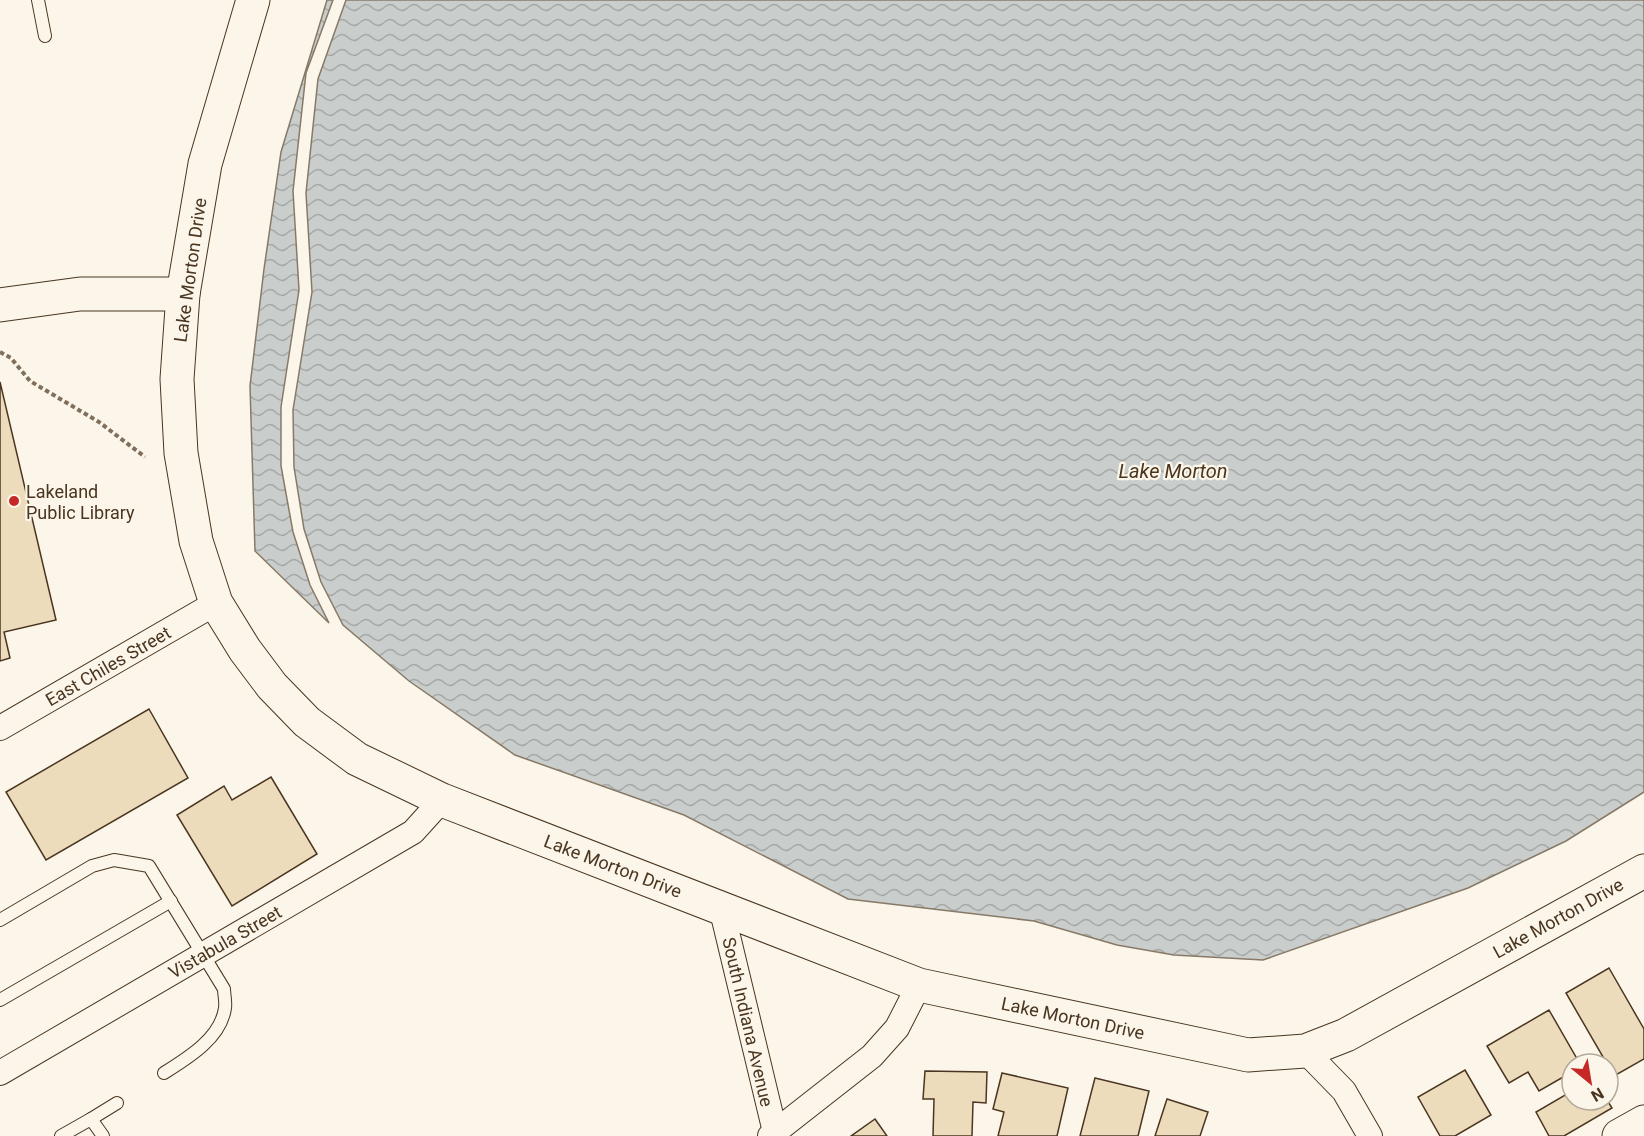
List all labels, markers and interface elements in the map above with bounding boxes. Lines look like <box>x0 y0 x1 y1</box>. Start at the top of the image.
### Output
street label: Lake Morton Drive <box>169 196 211 344</box>
water label: Lake Morton <box>1119 459 1227 483</box>
place label: Lakeland Public Library <box>26 481 135 523</box>
marker: Lakeland Public Library <box>7 494 21 508</box>
street label: East Chiles Street <box>42 622 174 710</box>
street label: Lake Morton Drive <box>541 830 685 902</box>
street label: Lake Morton Drive <box>1489 873 1627 963</box>
street label: Vistabula Street <box>165 901 285 983</box>
street label: South Indiana Avenue <box>718 935 778 1109</box>
street label: Lake Morton Drive <box>1000 993 1146 1043</box>
north arrow <box>1560 1052 1620 1112</box>
text: N <box>1588 1084 1607 1106</box>

